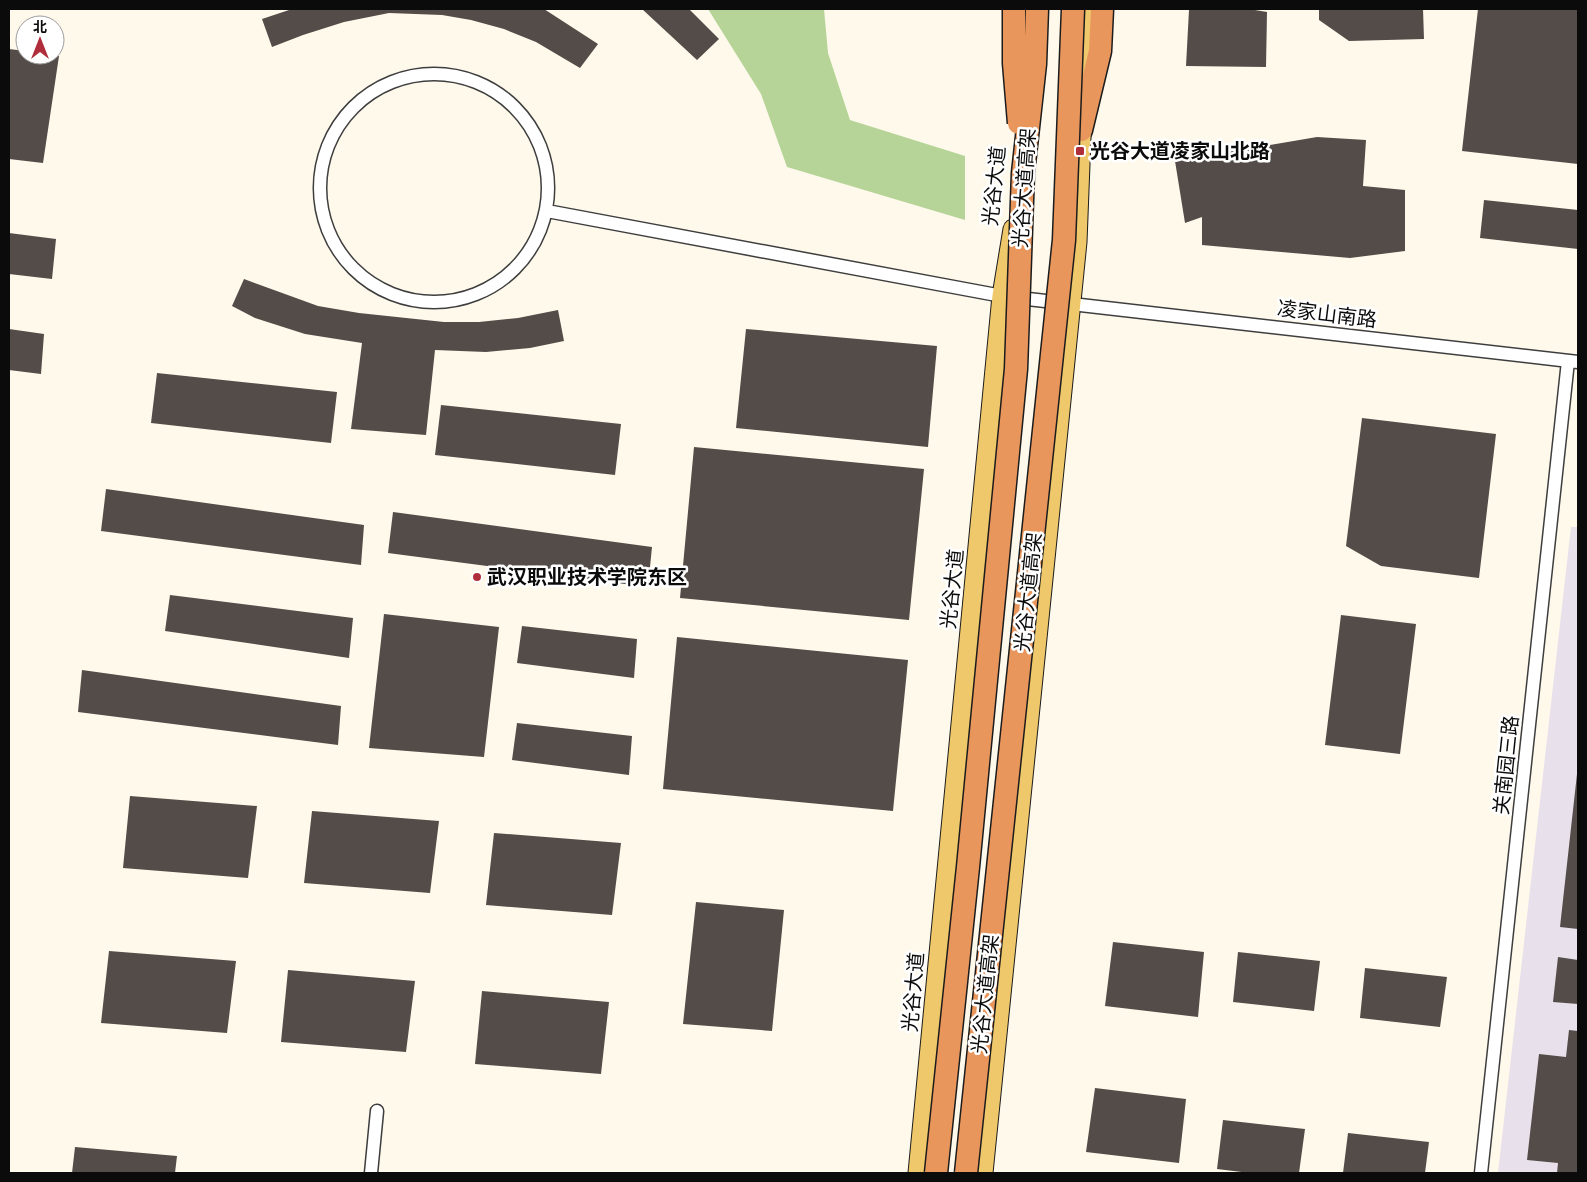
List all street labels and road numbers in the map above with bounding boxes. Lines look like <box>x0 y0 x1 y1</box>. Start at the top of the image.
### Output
street label: 光谷大道高架 <box>1008 127 1040 249</box>
street label: 光谷大道 <box>978 145 1010 227</box>
street label: 凌家山南路 <box>1276 296 1378 332</box>
street label: 光谷大道高架 <box>1010 531 1046 653</box>
street label: 光谷大道 <box>936 548 968 630</box>
street label: 关南园三路 <box>1489 714 1523 816</box>
street label: 光谷大道高架 <box>967 933 1003 1055</box>
street label: 光谷大道 <box>898 951 928 1033</box>

